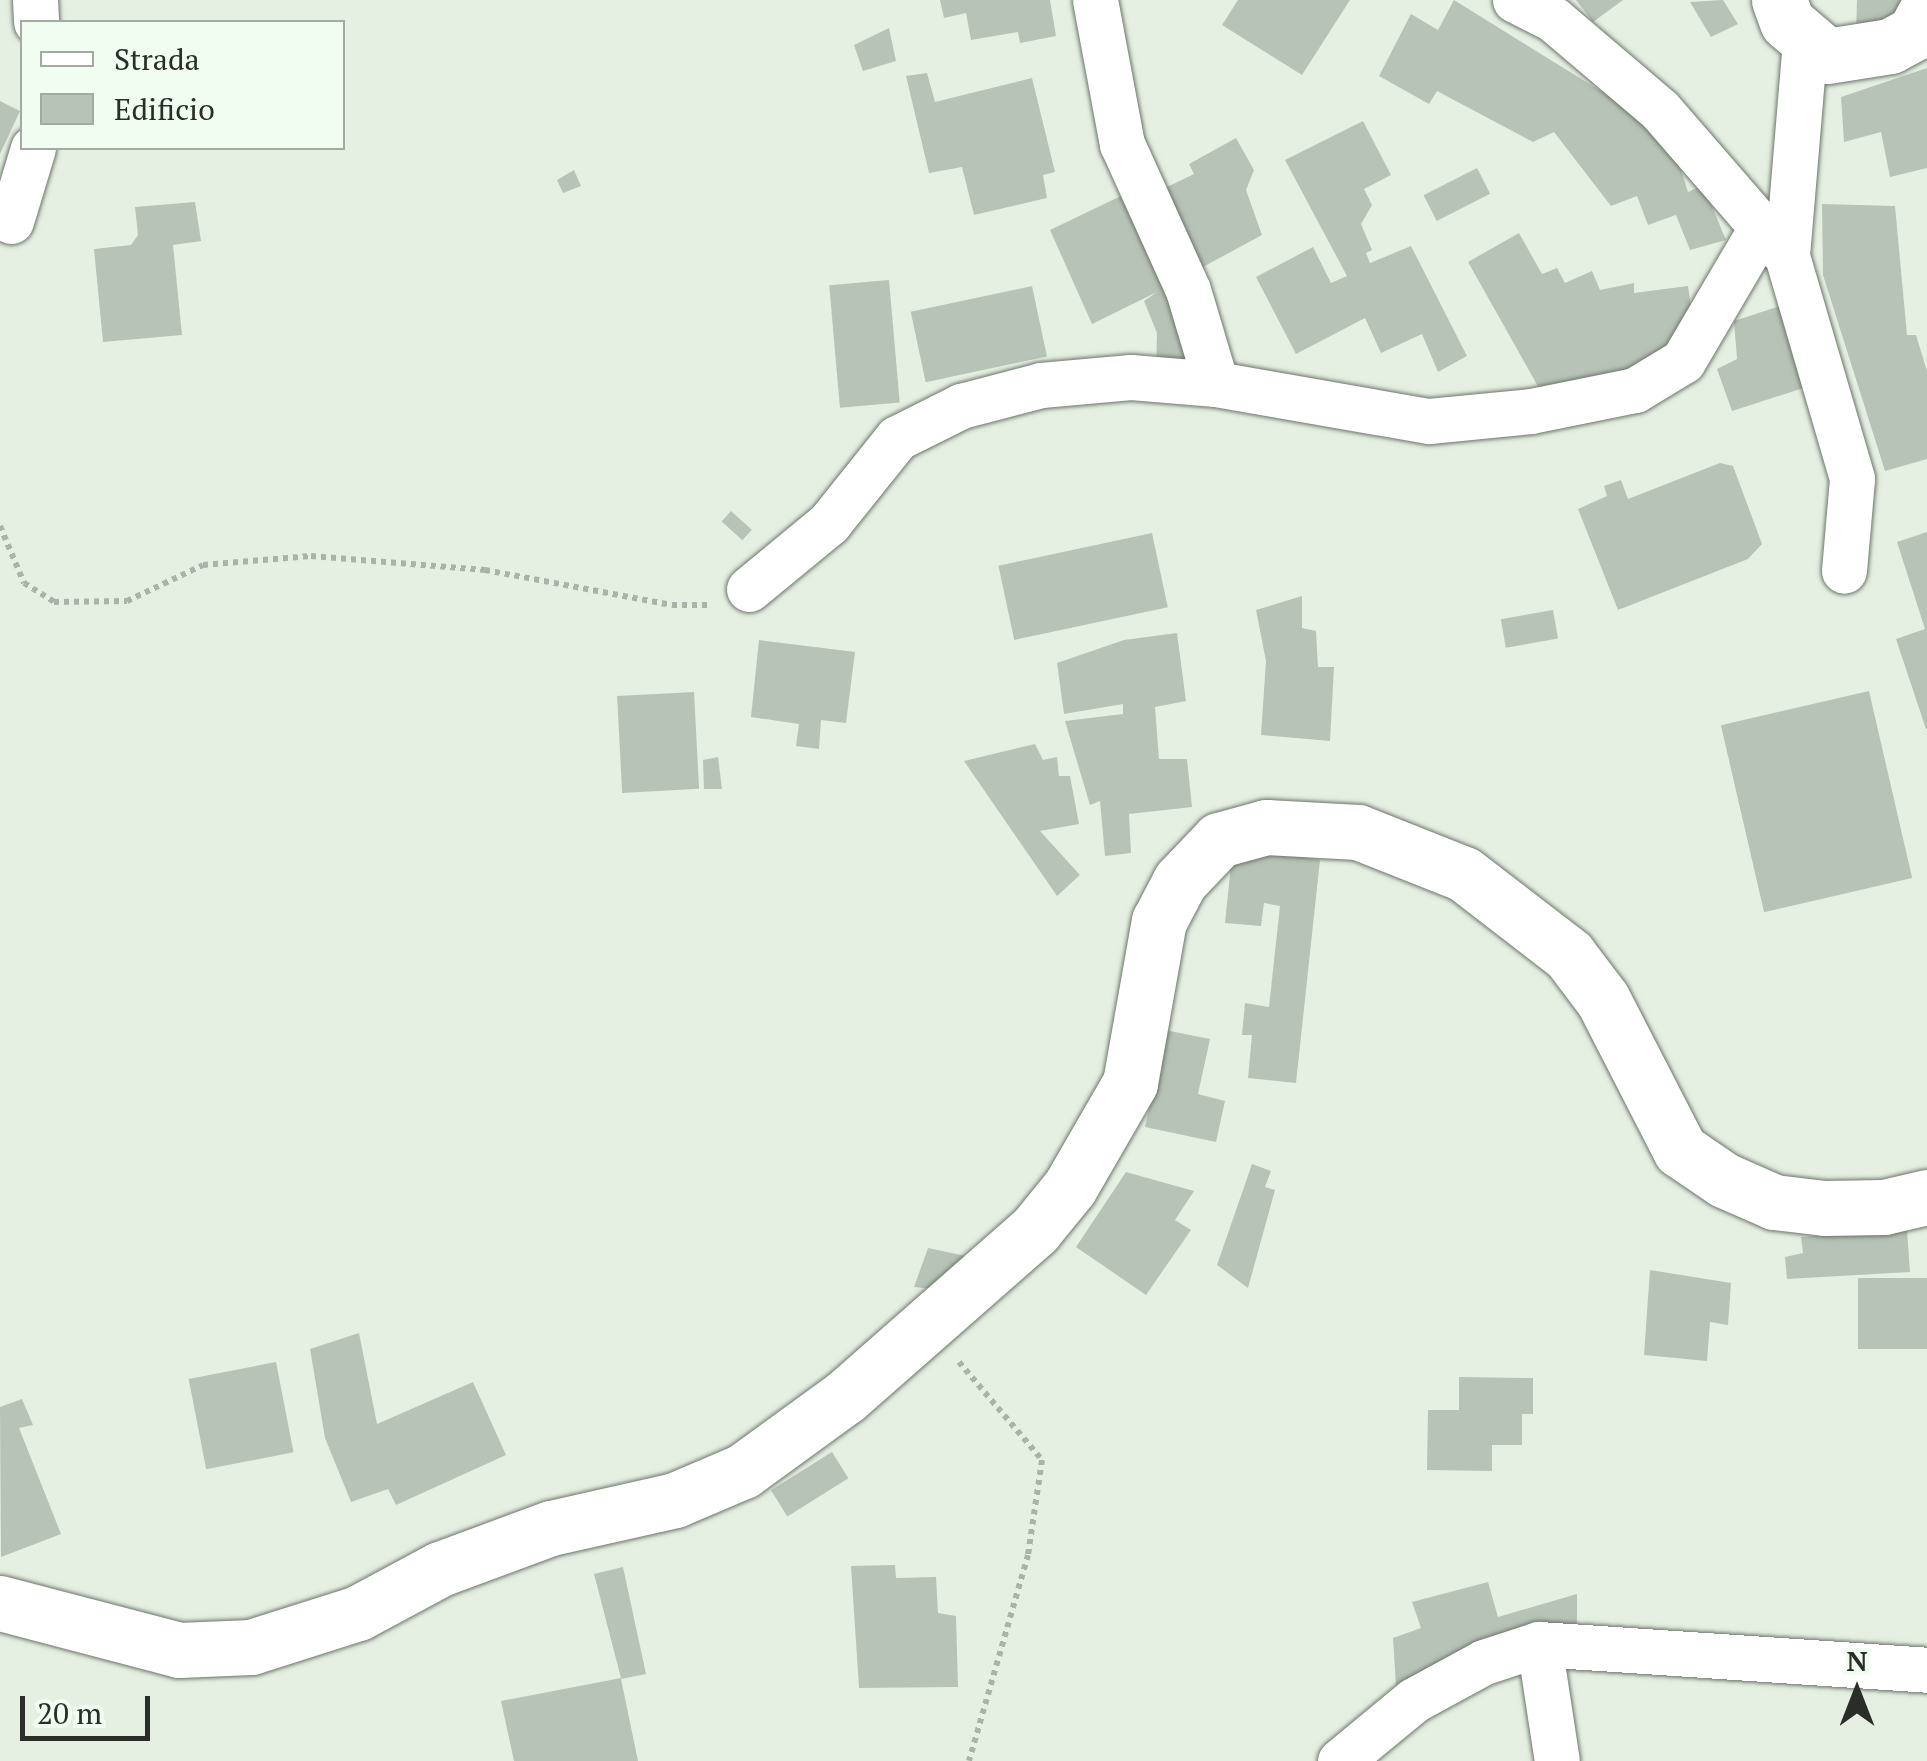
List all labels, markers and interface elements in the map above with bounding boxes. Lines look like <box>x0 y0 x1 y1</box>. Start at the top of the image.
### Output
legend <box>20 20 345 150</box>
text: Strada <box>114 39 200 79</box>
text: Edificio <box>114 89 215 129</box>
north arrow <box>1807 1641 1907 1741</box>
text: N <box>1846 1642 1868 1679</box>
scale bar <box>25 1676 155 1738</box>
text: 20 m <box>37 1693 102 1733</box>

